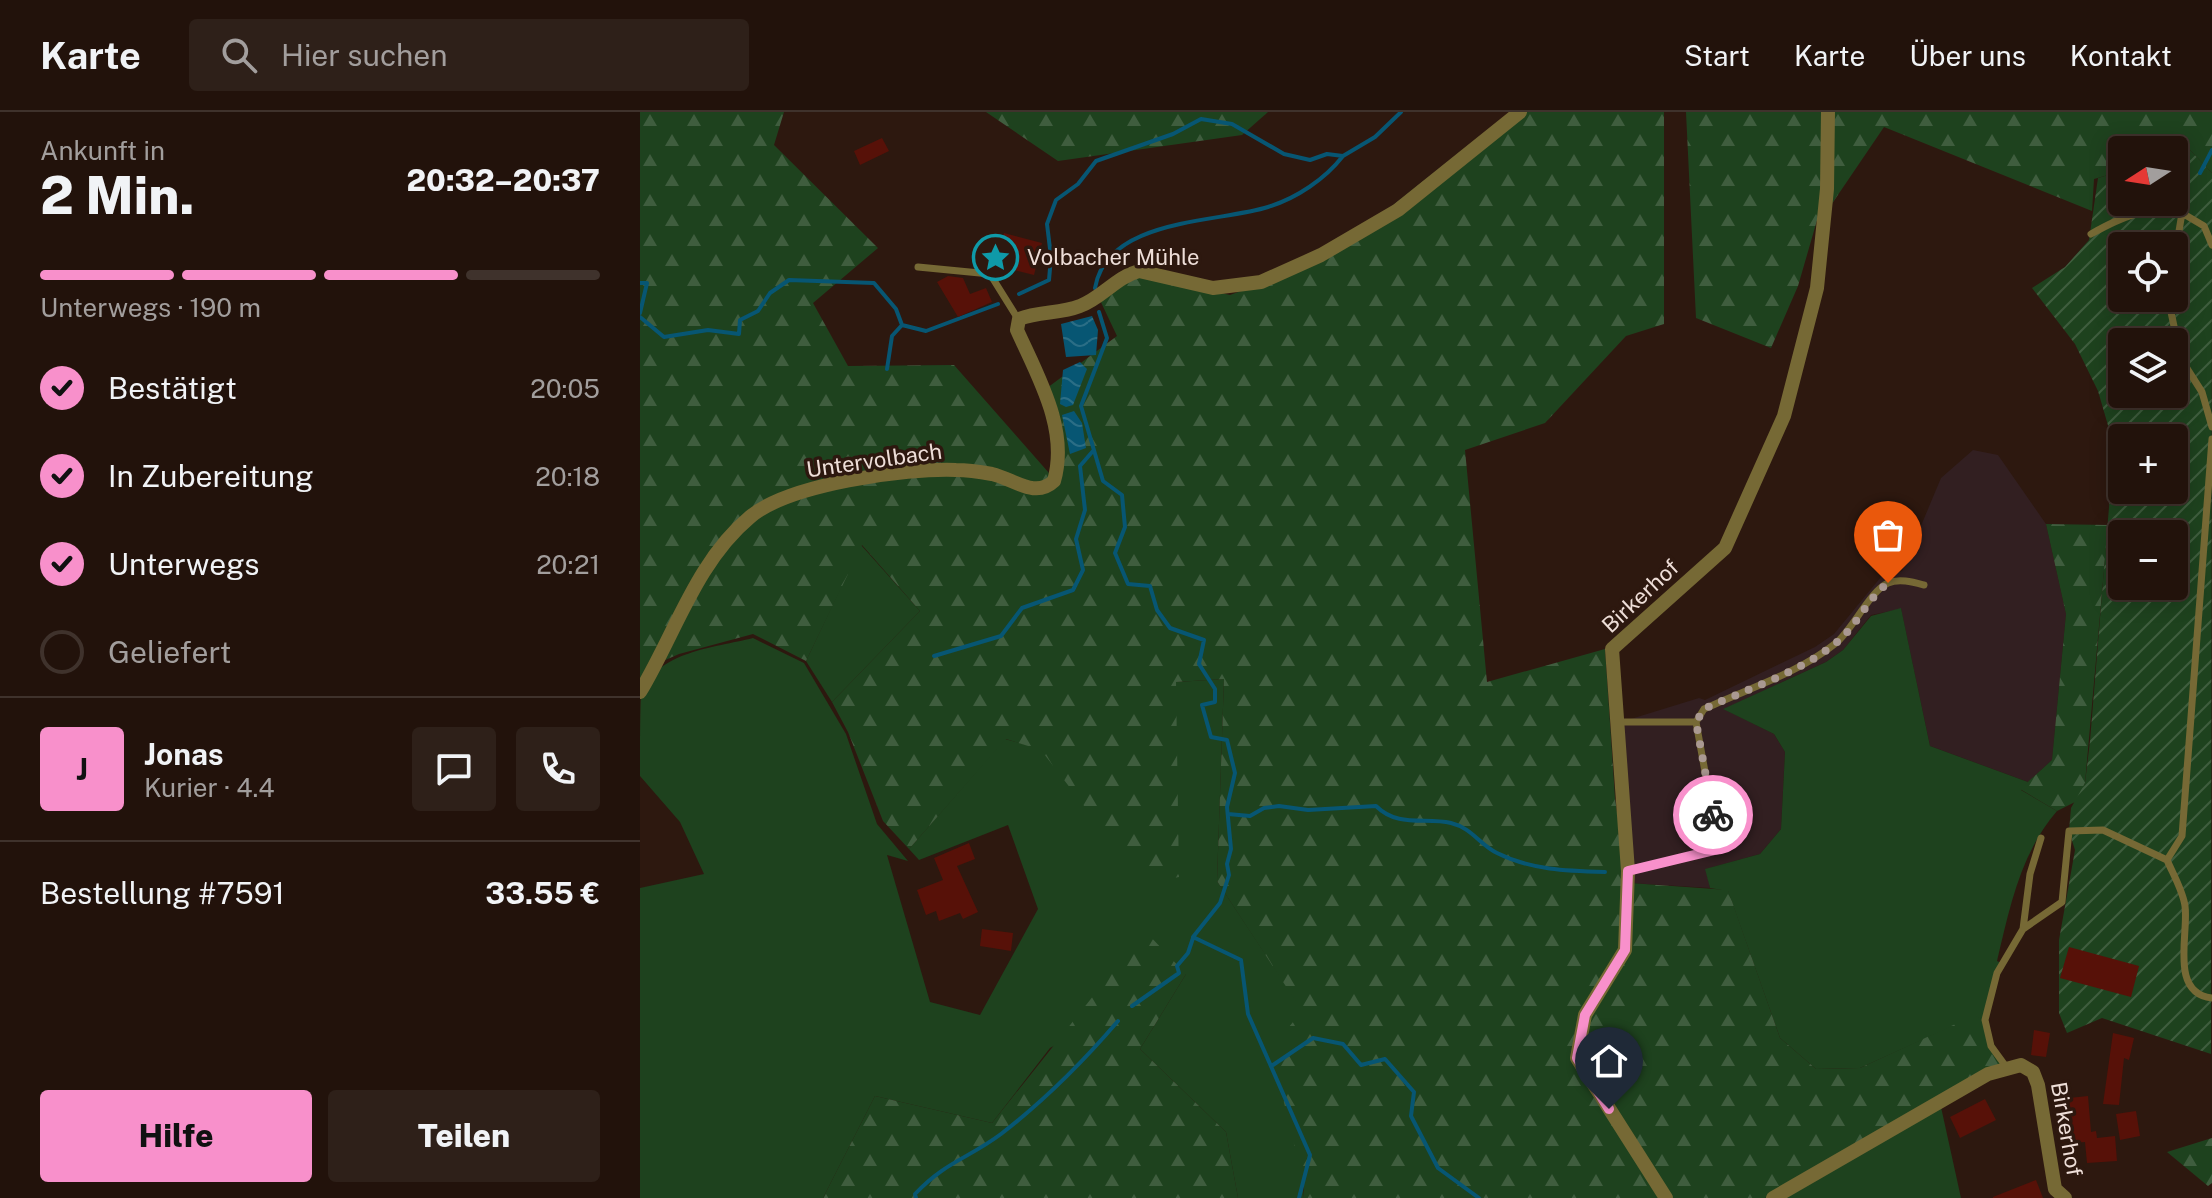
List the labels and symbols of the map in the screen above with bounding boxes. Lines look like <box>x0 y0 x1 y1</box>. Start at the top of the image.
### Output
north arrow <box>2108 136 2188 216</box>
place icon: Volbacher Mühle <box>972 233 1020 281</box>
place label: Volbacher Mühle <box>1027 244 1200 270</box>
street label: Untervolbach <box>804 438 944 482</box>
pin <box>1854 501 1922 583</box>
street label: Birkerhof <box>1596 554 1684 638</box>
courier <box>1673 775 1753 855</box>
pin <box>1575 1027 1643 1109</box>
street label: Birkerhof <box>2046 1080 2088 1178</box>

